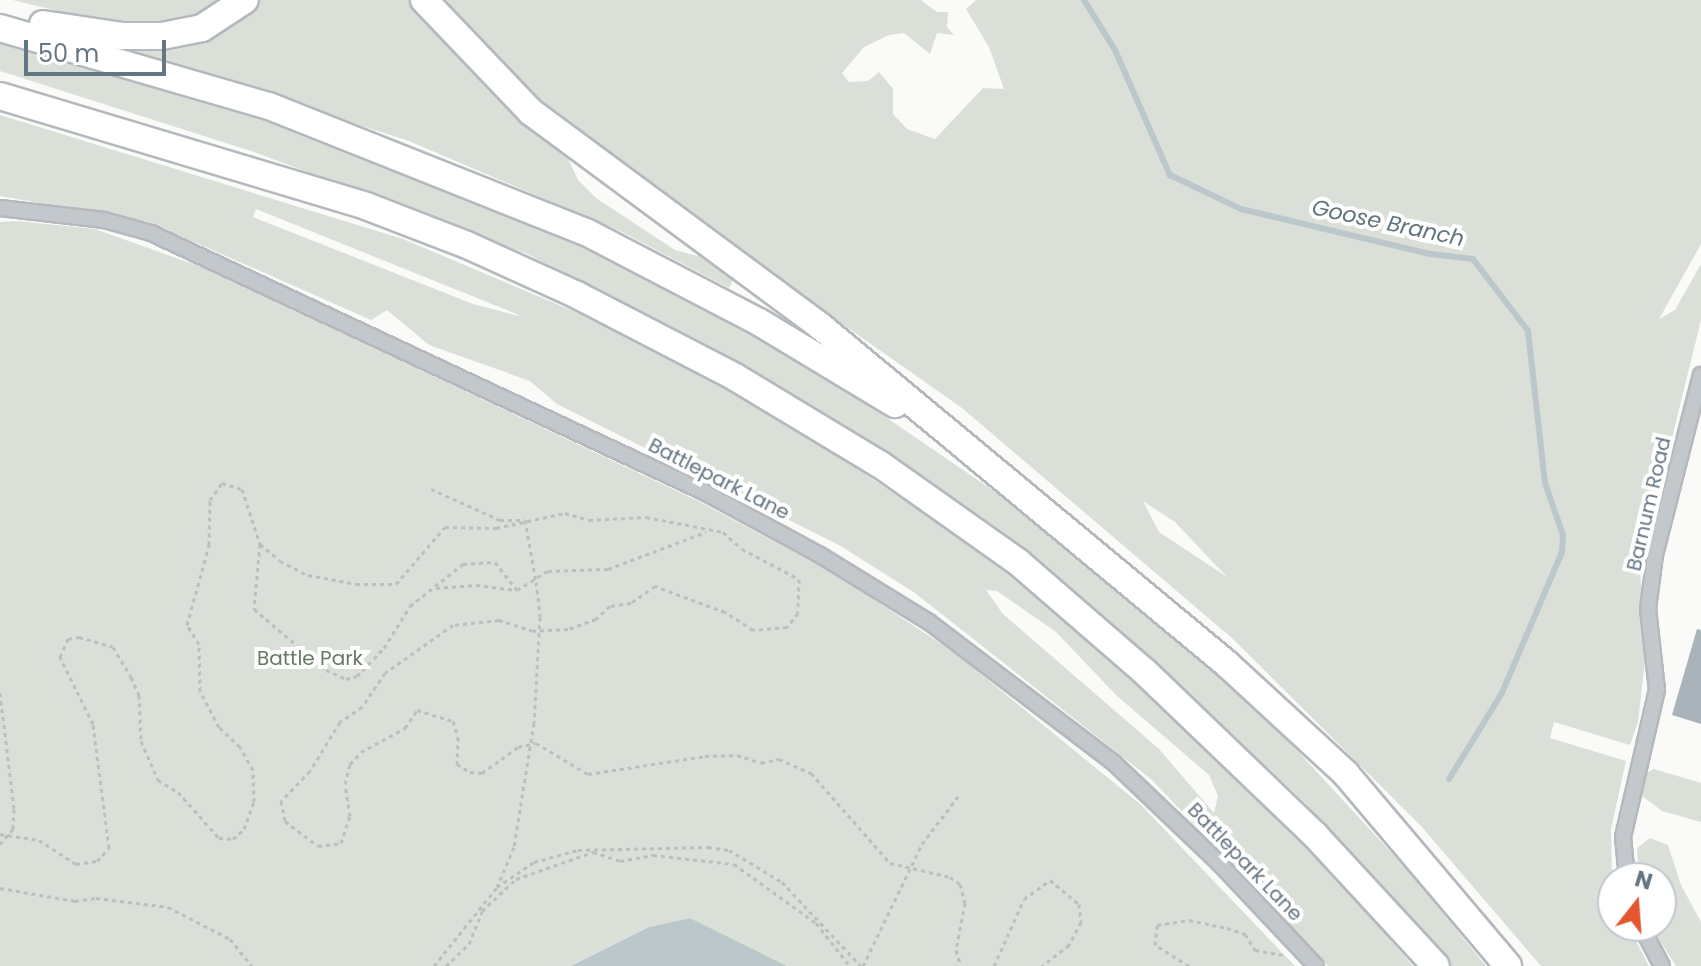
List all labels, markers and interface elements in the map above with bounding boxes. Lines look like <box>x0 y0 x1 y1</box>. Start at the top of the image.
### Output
scale bar <box>28 24 170 74</box>
text: 50 m <box>38 37 99 70</box>
water label: Goose Branch <box>1309 194 1467 252</box>
street label: Battlepark Lane <box>644 433 794 525</box>
street label: Barnum Road <box>1622 435 1676 573</box>
park label: Battle Park <box>257 646 363 670</box>
street label: Battlepark Lane <box>1182 798 1308 926</box>
north arrow <box>1597 862 1677 942</box>
text: N <box>1631 863 1656 898</box>

